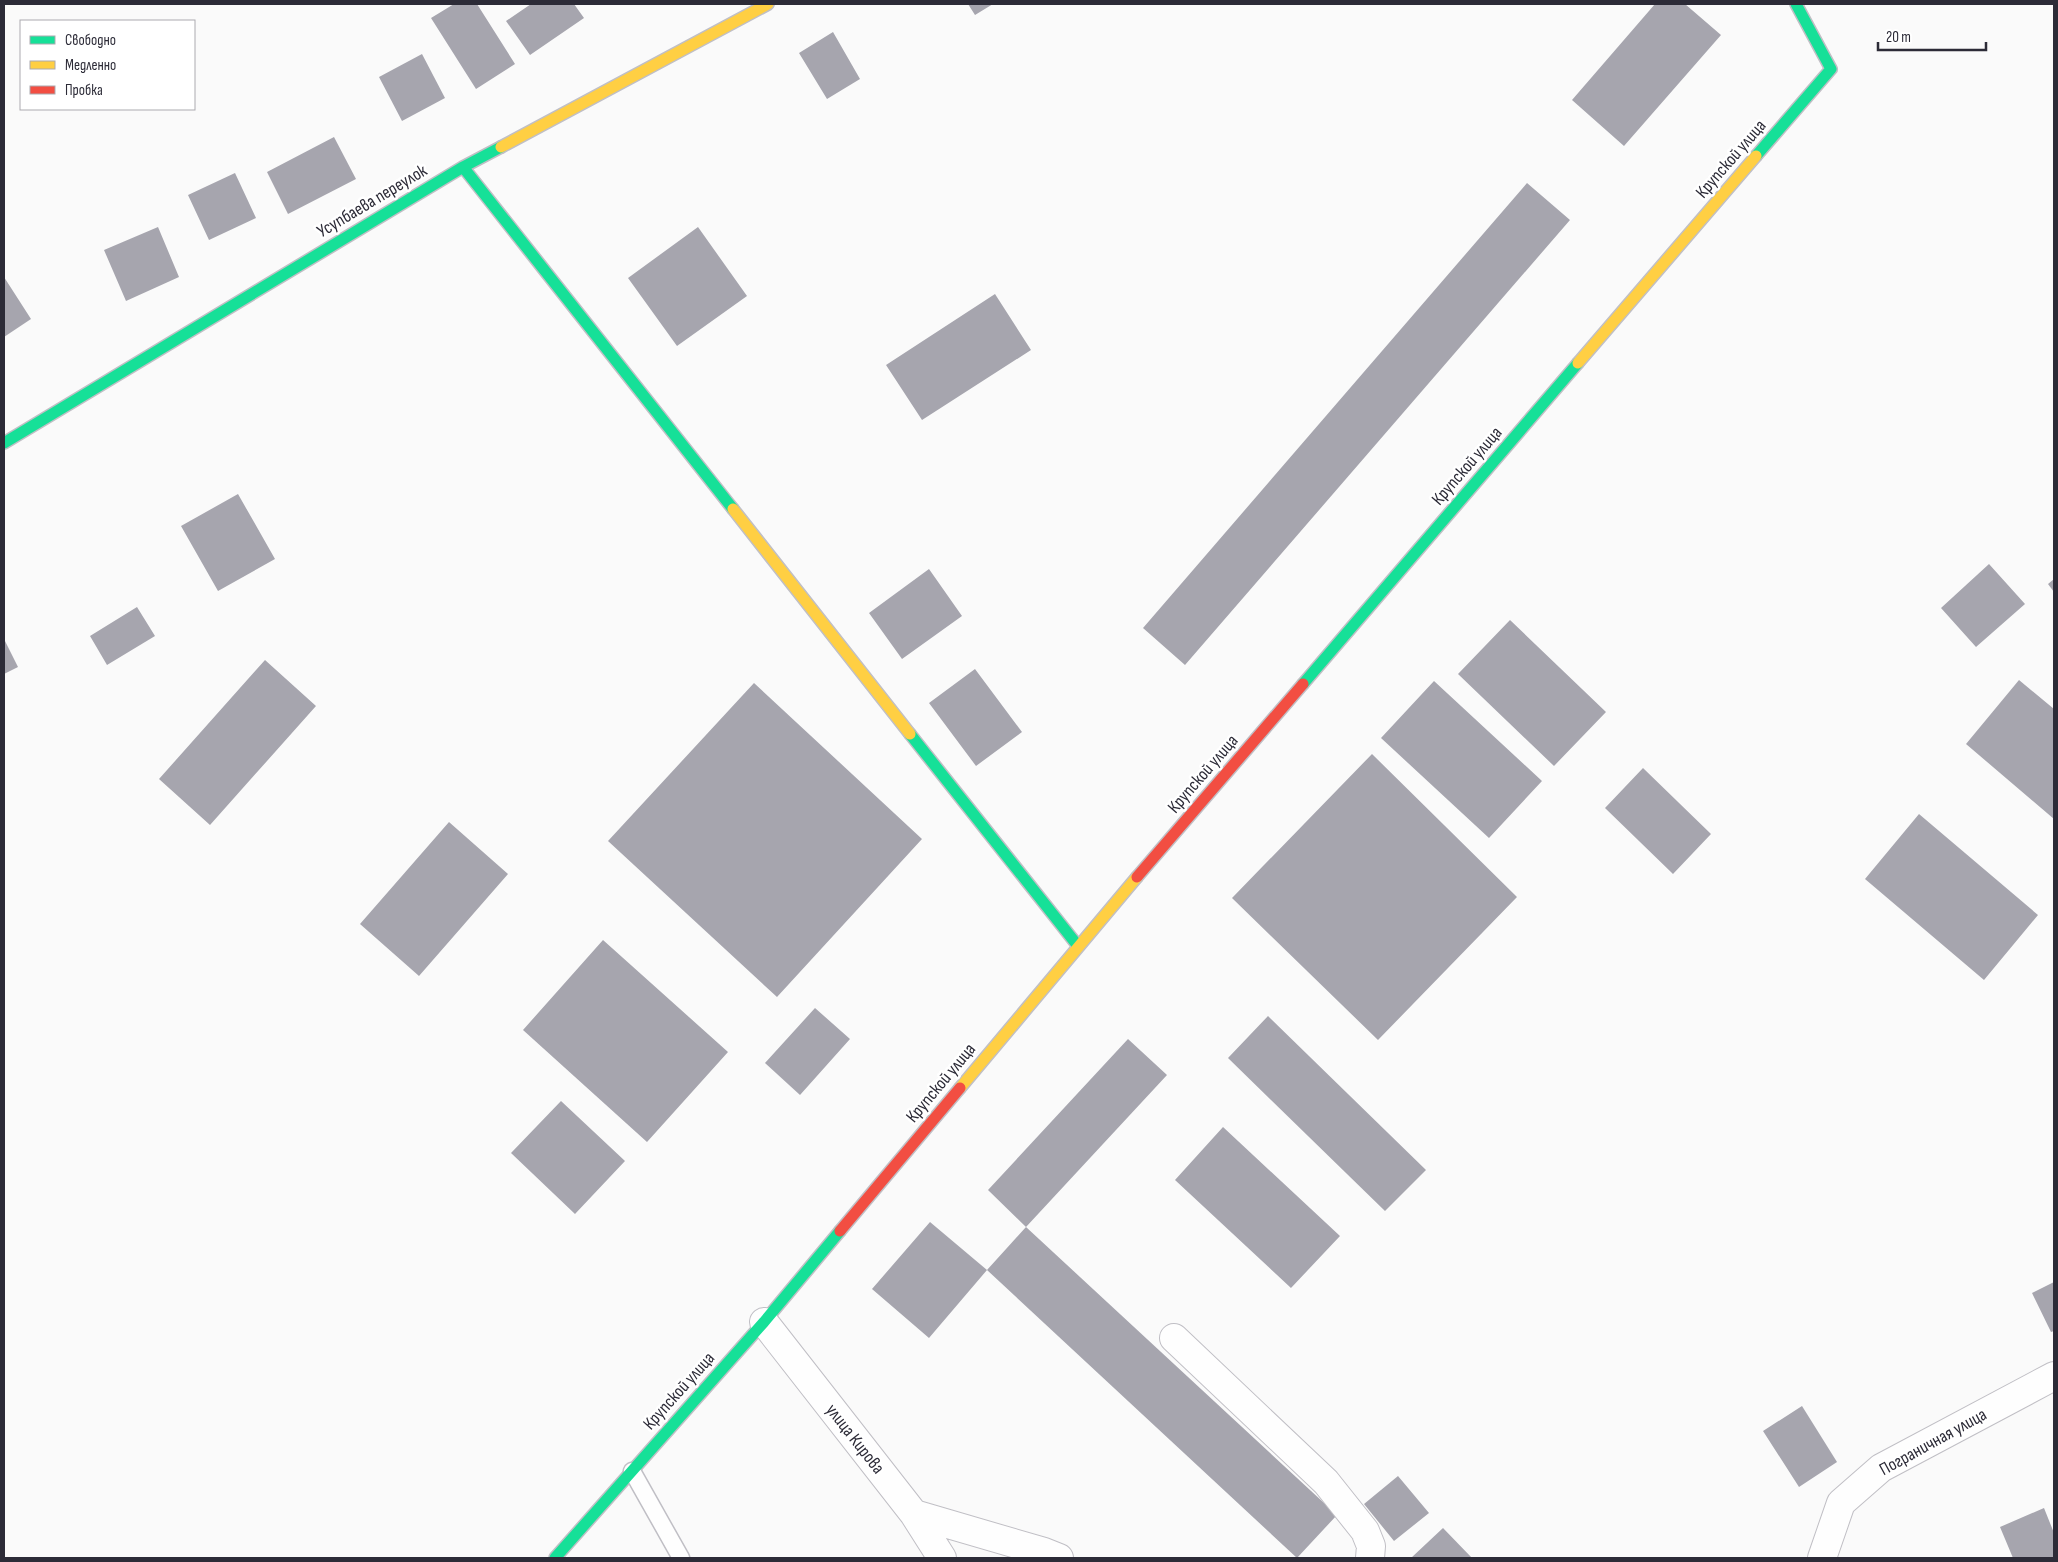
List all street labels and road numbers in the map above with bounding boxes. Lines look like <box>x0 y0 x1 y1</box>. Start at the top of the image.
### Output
street label: Крупской улица <box>1691 116 1771 202</box>
street label: Усупбаева переулок <box>313 160 431 242</box>
street label: Крупской улица <box>1427 423 1507 509</box>
street label: Крупской улица <box>1163 731 1243 817</box>
street label: Крупской улица <box>902 1039 980 1127</box>
street label: Крупской улица <box>639 1348 719 1434</box>
street label: улица Кирова <box>821 1400 889 1478</box>
street label: Пограничная улица <box>1876 1404 1990 1480</box>

